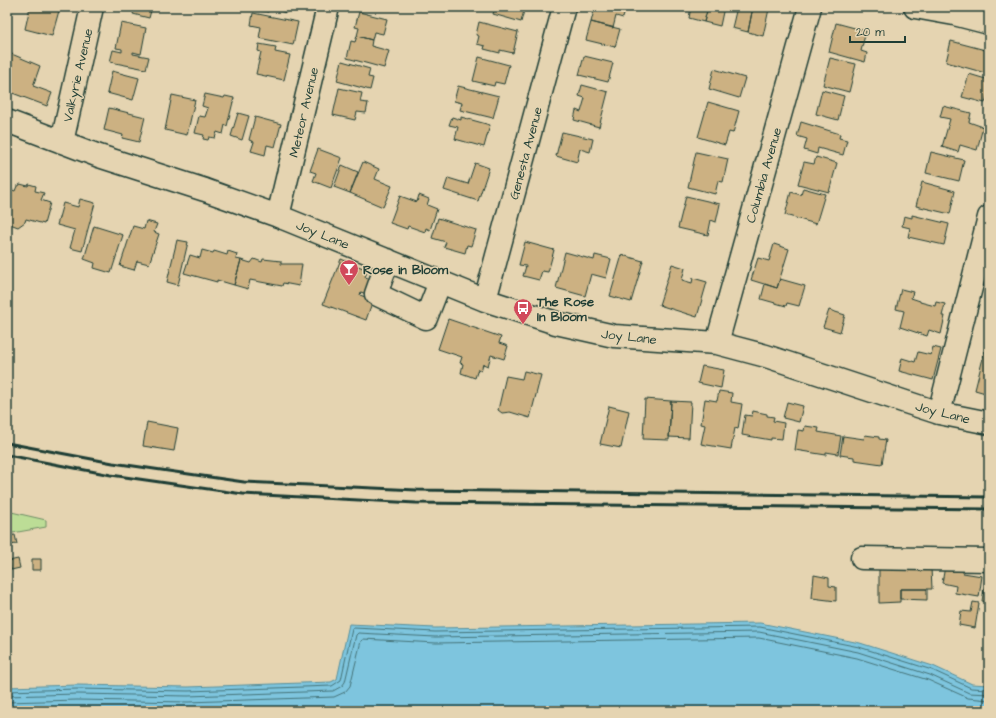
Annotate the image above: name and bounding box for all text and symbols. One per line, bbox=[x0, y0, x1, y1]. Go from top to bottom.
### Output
scale bar bbox=[850, 18, 905, 44]
text: 20 m bbox=[856, 24, 885, 41]
street label: Valkyrie Avenue bbox=[58, 27, 98, 124]
street label: Meteor Avenue bbox=[285, 65, 323, 159]
street label: Genesta Avenue bbox=[505, 105, 547, 202]
street label: Columbia Avenue bbox=[742, 125, 786, 225]
street label: Joy Lane bbox=[293, 216, 352, 255]
bar icon: Rose in Bloom bbox=[338, 258, 360, 286]
place label: Rose in Bloom bbox=[363, 261, 449, 279]
place label: The Rose In Bloom bbox=[536, 293, 594, 326]
bus stop icon: The Rose In Bloom bbox=[512, 297, 534, 325]
street label: Joy Lane bbox=[600, 325, 658, 350]
street label: Joy Lane bbox=[913, 398, 972, 429]

